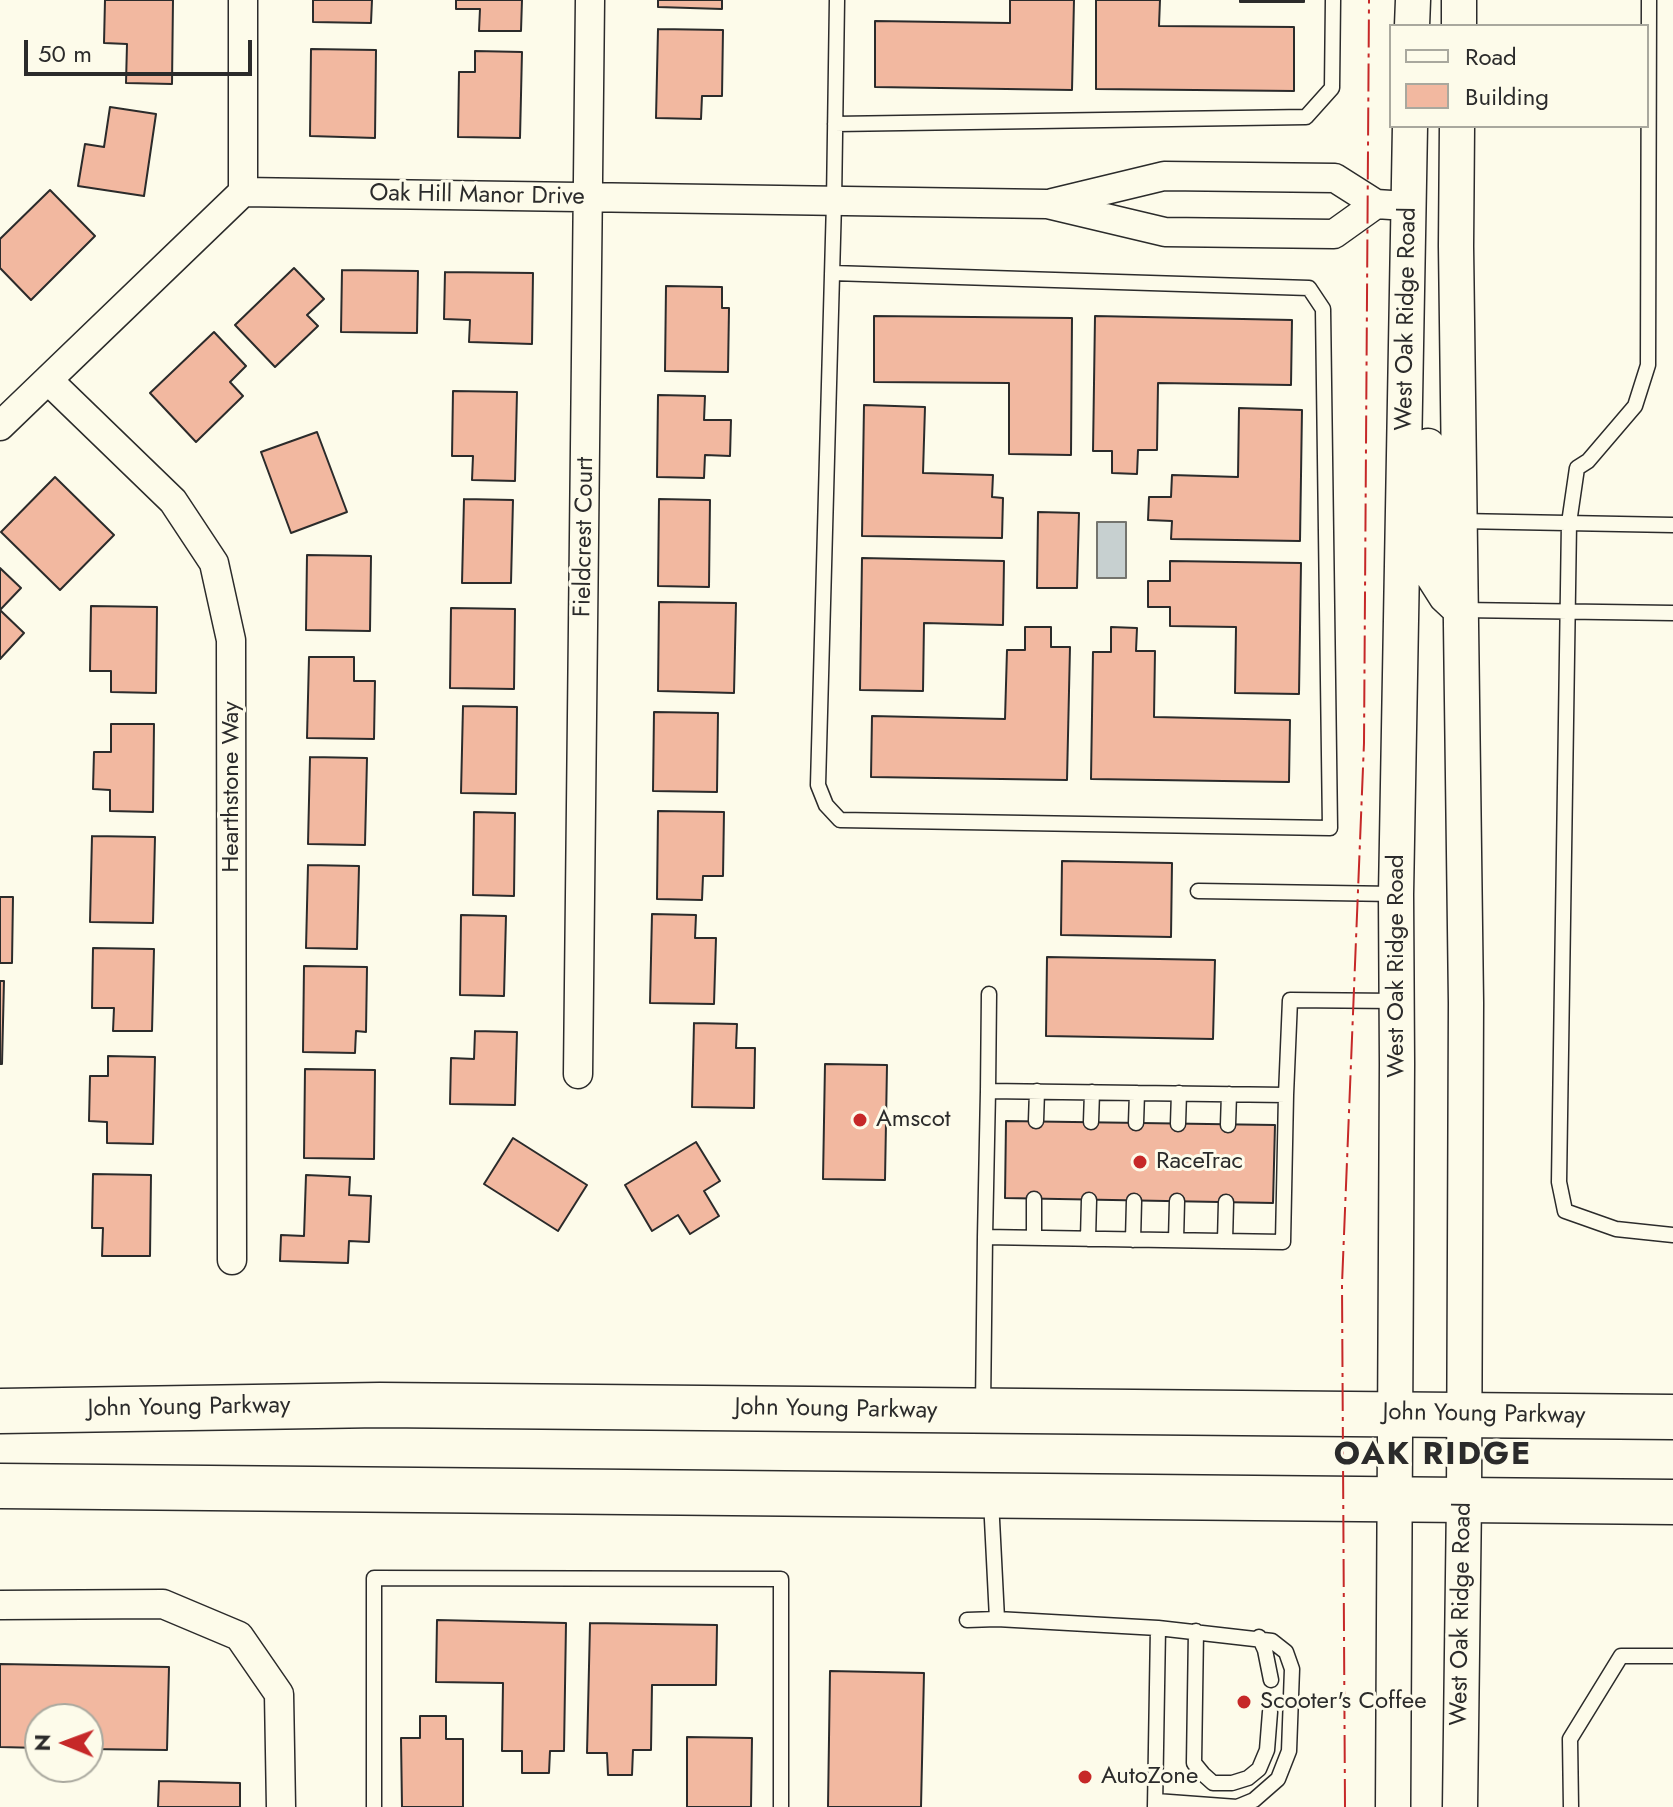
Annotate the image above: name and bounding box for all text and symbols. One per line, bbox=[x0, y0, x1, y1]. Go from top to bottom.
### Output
scale bar bbox=[28, 24, 256, 74]
legend bbox=[1389, 24, 1649, 128]
text: 50 m bbox=[38, 36, 92, 71]
text: Road bbox=[1465, 39, 1517, 74]
text: Building bbox=[1465, 79, 1549, 114]
street label: Oak Hill Manor Drive bbox=[369, 180, 585, 212]
street label: West Oak Ridge Road bbox=[1391, 207, 1423, 431]
street label: Fieldcrest Court bbox=[569, 457, 601, 617]
street label: Hearthstone Way bbox=[218, 701, 246, 873]
street label: West Oak Ridge Road bbox=[1383, 854, 1411, 1078]
place label: Amscot bbox=[876, 1106, 951, 1134]
marker: Amscot bbox=[851, 1111, 869, 1129]
place label: RaceTrac bbox=[1156, 1148, 1243, 1176]
marker: RaceTrac bbox=[1131, 1153, 1149, 1171]
street label: John Young Parkway bbox=[87, 1392, 291, 1424]
street label: John Young Parkway bbox=[734, 1394, 938, 1426]
street label: John Young Parkway bbox=[1382, 1399, 1586, 1431]
district label: OAK RIDGE bbox=[1334, 1437, 1532, 1475]
street label: West Oak Ridge Road bbox=[1446, 1502, 1478, 1726]
place label: Scooter's Coffee bbox=[1260, 1688, 1426, 1716]
marker: Scooter's Coffee bbox=[1235, 1693, 1253, 1711]
north arrow bbox=[24, 1703, 104, 1783]
text: N bbox=[26, 1734, 58, 1752]
place label: AutoZone bbox=[1101, 1763, 1198, 1791]
marker: AutoZone bbox=[1076, 1768, 1094, 1786]

